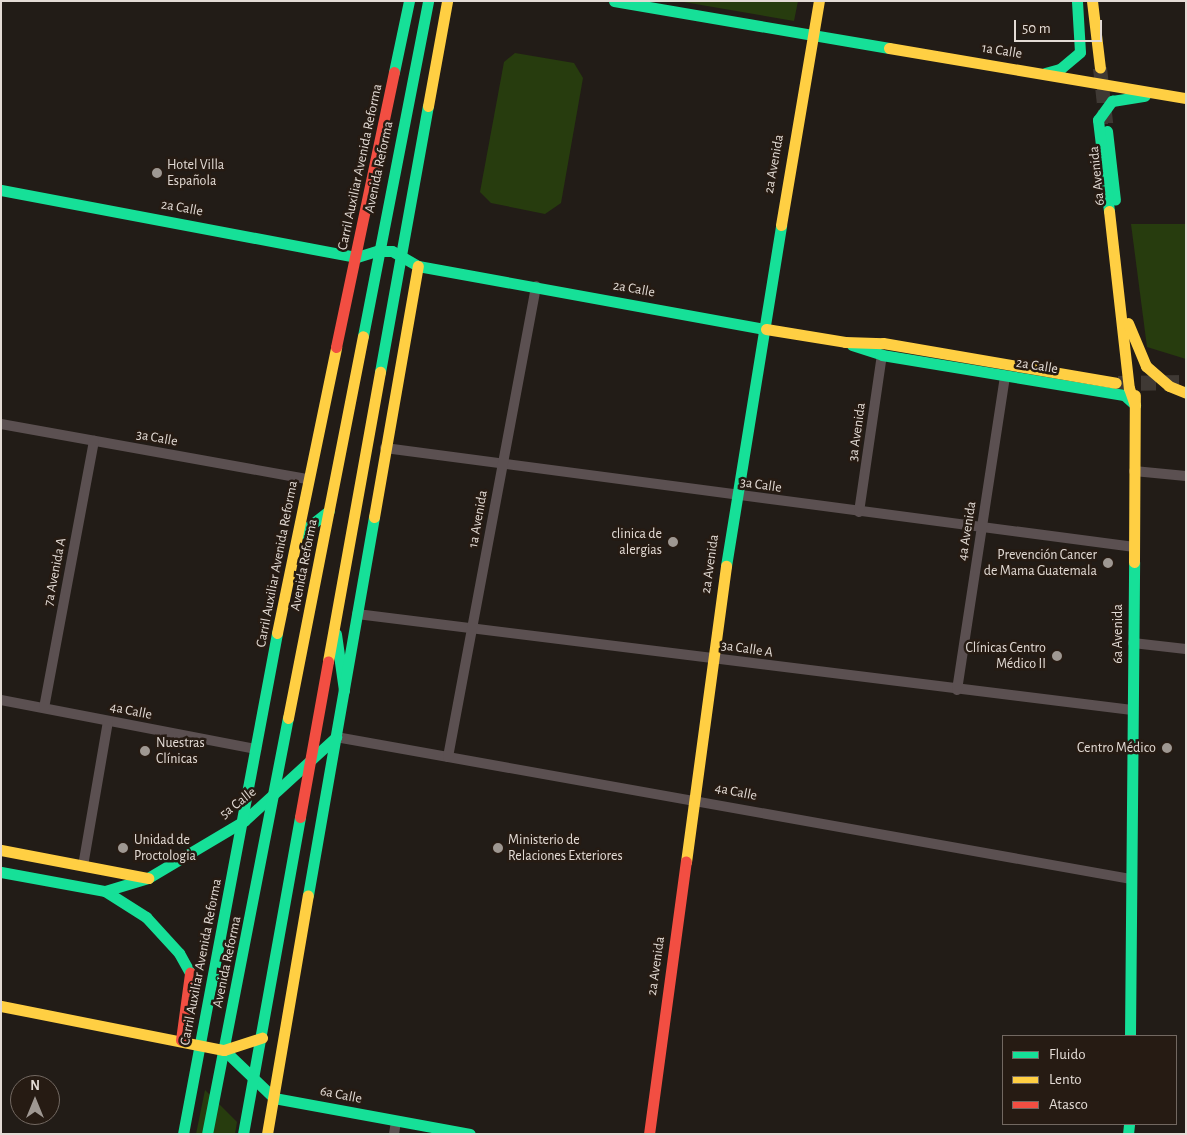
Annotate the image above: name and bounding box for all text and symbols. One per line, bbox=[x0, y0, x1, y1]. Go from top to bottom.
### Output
scale bar bbox=[1017, 10, 1104, 42]
text: 50 m bbox=[1022, 21, 1051, 36]
street label: 1a Calle bbox=[981, 40, 1023, 62]
street label: Carril Auxiliar Avenida Reforma bbox=[334, 82, 386, 252]
street label: Avenida Reforma bbox=[361, 120, 397, 214]
street label: 2a Avenida bbox=[761, 133, 787, 195]
street label: 6a Avenida bbox=[1086, 145, 1108, 207]
place label: Hotel Villa Española bbox=[167, 157, 224, 190]
marker: Hotel Villa Española bbox=[151, 167, 163, 179]
street label: 2a Calle bbox=[160, 196, 204, 220]
street label: 2a Calle bbox=[612, 277, 656, 301]
street label: 2a Calle bbox=[1015, 354, 1059, 378]
street label: 3a Avenida bbox=[845, 402, 869, 462]
street label: 3a Calle bbox=[135, 426, 179, 450]
street label: 3a Calle bbox=[739, 474, 783, 496]
street label: Carril Auxiliar Avenida Reforma bbox=[253, 479, 301, 649]
street label: 1a Avenida bbox=[465, 489, 491, 549]
street label: 4a Avenida bbox=[954, 500, 980, 562]
street label: Avenida Reforma bbox=[287, 518, 321, 612]
place label: clinica de alergias bbox=[611, 526, 662, 558]
street label: 2a Avenida bbox=[698, 533, 722, 595]
marker: clinica de alergias bbox=[666, 535, 680, 549]
street label: 7a Avenida A bbox=[40, 536, 70, 608]
place label: Prevención Cancer de Mama Guatemala bbox=[984, 547, 1097, 580]
marker: Prevención Cancer de Mama Guatemala bbox=[1101, 556, 1115, 570]
street label: 6a Avenida bbox=[1110, 604, 1126, 664]
street label: 3a Calle A bbox=[720, 637, 774, 661]
place label: Clínicas Centro Médico II bbox=[966, 640, 1046, 672]
marker: Clínicas Centro Médico II bbox=[1050, 649, 1064, 663]
street label: 4a Calle bbox=[108, 699, 154, 723]
place label: Nuestras Clínicas bbox=[156, 735, 205, 768]
place label: Centro Médico bbox=[1077, 740, 1156, 756]
marker: Centro Médico bbox=[1160, 741, 1174, 755]
marker: Nuestras Clínicas bbox=[138, 744, 152, 758]
street label: 4a Calle bbox=[713, 780, 759, 804]
street label: 5a Calle bbox=[216, 784, 260, 822]
place label: Unidad de Proctologia bbox=[134, 832, 196, 864]
place label: Ministerio de Relaciones Exteriores bbox=[508, 832, 623, 864]
marker: Unidad de Proctologia bbox=[116, 841, 130, 855]
marker: Ministerio de Relaciones Exteriores bbox=[492, 842, 504, 854]
street label: Carril Auxiliar Avenida Reforma bbox=[177, 877, 225, 1047]
street label: Avenida Reforma bbox=[209, 915, 245, 1009]
street label: 2a Avenida bbox=[644, 935, 668, 997]
legend bbox=[1002, 1035, 1177, 1125]
text: Fluido bbox=[1049, 1047, 1086, 1062]
text: Lento bbox=[1049, 1072, 1082, 1087]
north arrow bbox=[10, 1075, 60, 1125]
text: N bbox=[30, 1079, 40, 1093]
street label: 6a Calle bbox=[319, 1083, 363, 1107]
text: Atasco bbox=[1049, 1097, 1088, 1112]

